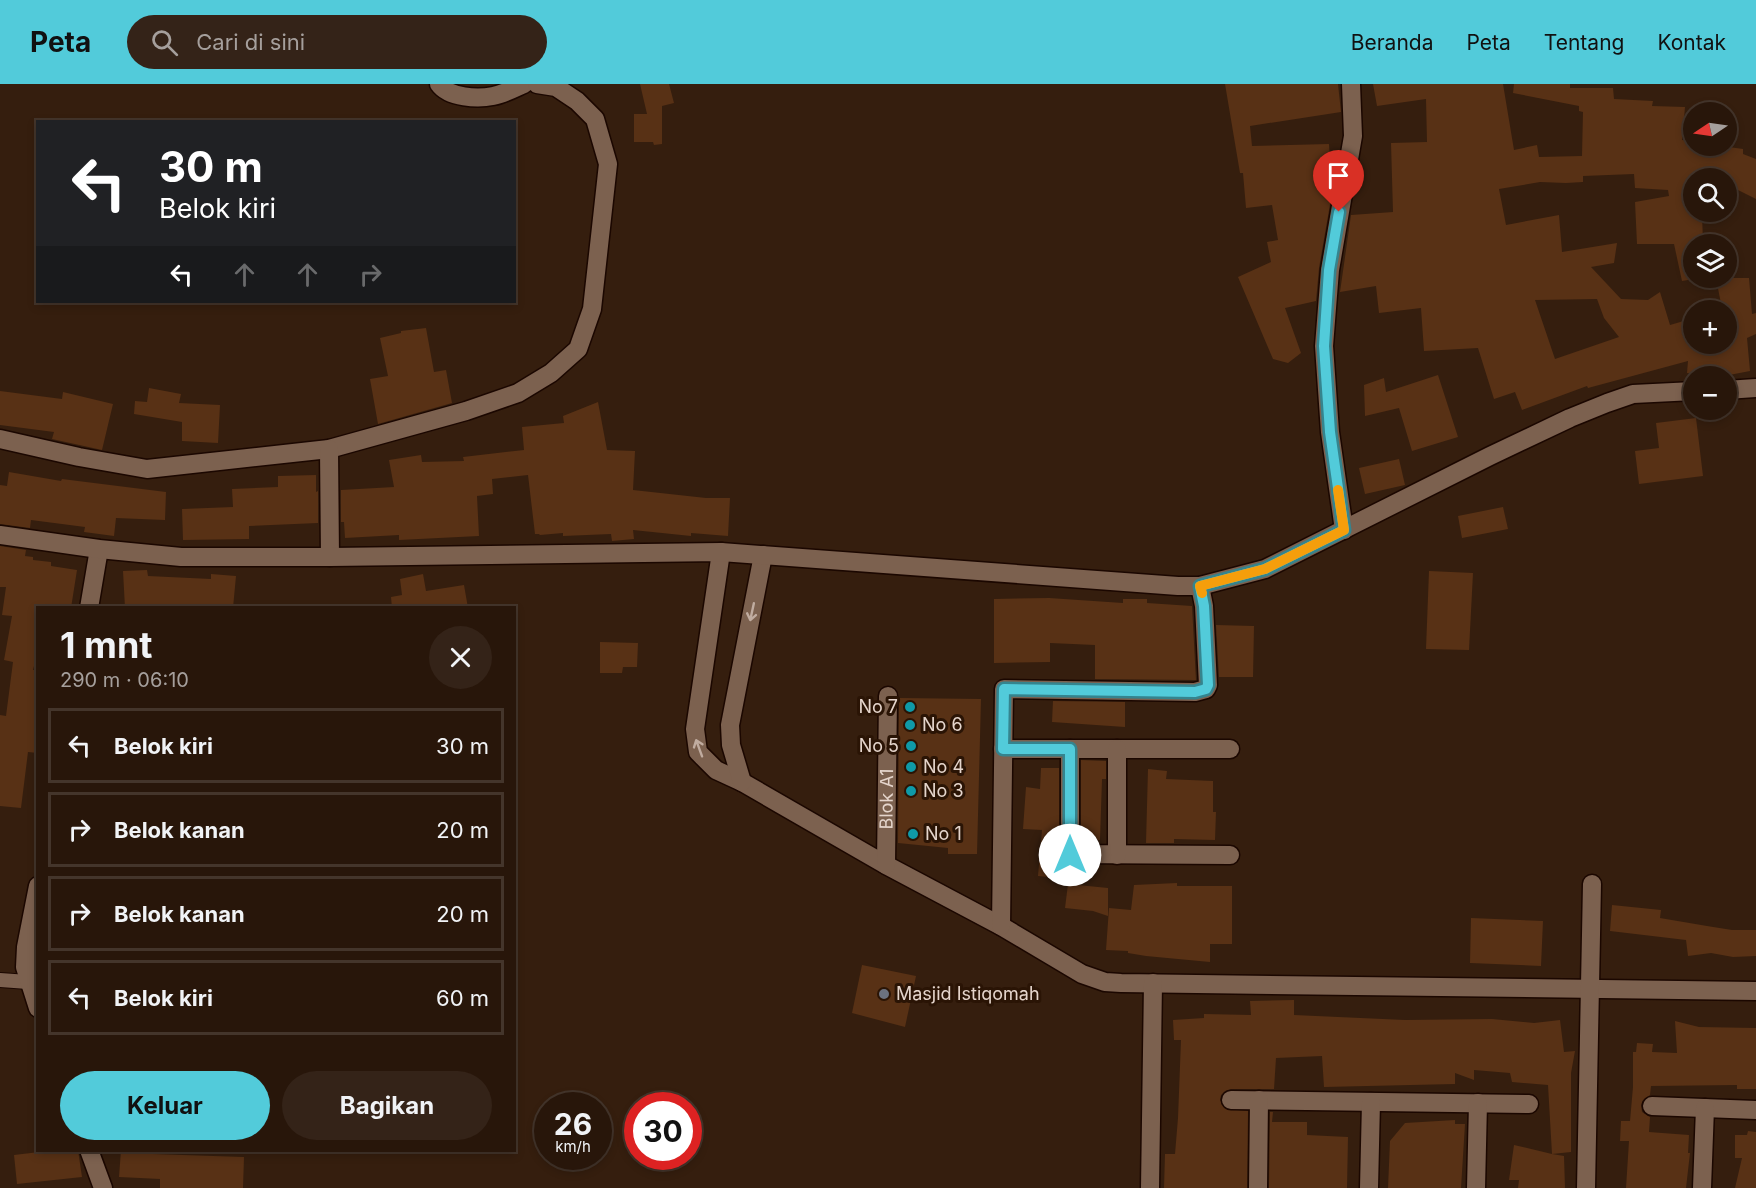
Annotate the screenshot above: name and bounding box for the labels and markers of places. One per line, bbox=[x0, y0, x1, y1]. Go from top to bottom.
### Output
pin bbox=[1313, 150, 1364, 212]
place label: No 7 bbox=[858, 696, 898, 717]
marker: No 7 bbox=[903, 700, 917, 714]
place label: No 6 bbox=[922, 714, 963, 735]
marker: No 6 bbox=[903, 718, 917, 732]
place label: No 5 bbox=[859, 735, 899, 756]
marker: No 5 bbox=[904, 739, 918, 753]
place label: No 4 bbox=[923, 756, 964, 777]
marker: No 4 bbox=[904, 760, 918, 774]
place label: No 3 bbox=[923, 780, 964, 801]
marker: No 3 bbox=[904, 784, 918, 798]
place label: No 1 bbox=[925, 823, 962, 844]
marker: No 1 bbox=[906, 827, 920, 841]
place label: Masjid Istiqomah bbox=[896, 983, 1040, 1004]
marker: Masjid Istiqomah bbox=[877, 987, 891, 1001]

